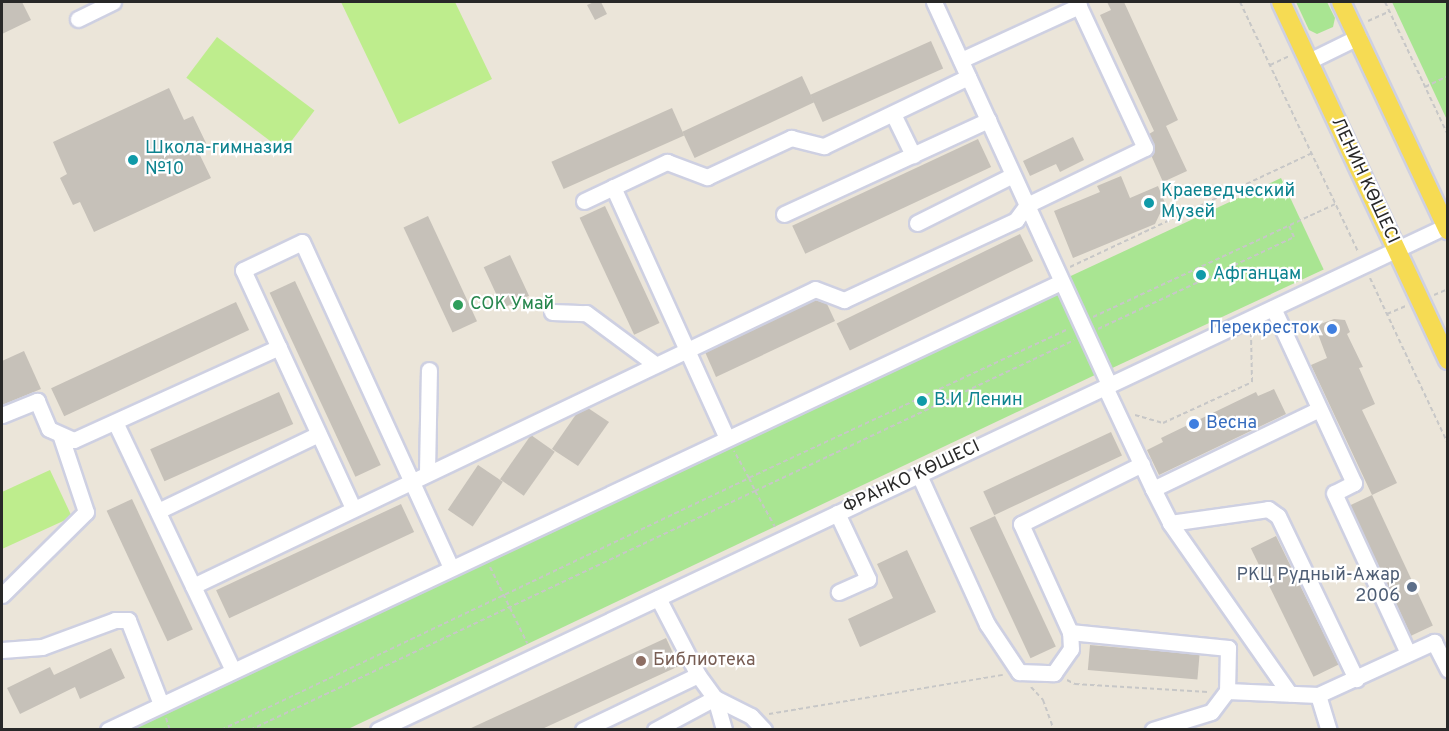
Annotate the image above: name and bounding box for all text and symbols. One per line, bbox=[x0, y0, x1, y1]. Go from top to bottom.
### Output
street label: ЛЕНИН КӨШЕСІ bbox=[1325, 114, 1403, 248]
place label: Школа-гимназия №10 bbox=[145, 139, 293, 182]
marker: Школа-гимназия №10 bbox=[126, 153, 140, 167]
place label: Краеведческий Музей bbox=[1161, 182, 1295, 224]
marker: Краеведческий Музей bbox=[1142, 196, 1156, 210]
place label: Афганцам bbox=[1213, 264, 1301, 286]
marker: Афганцам bbox=[1194, 268, 1208, 282]
place label: СОК Умай bbox=[470, 294, 554, 316]
marker: СОК Умай bbox=[451, 298, 465, 312]
place label: Перекресток bbox=[1209, 318, 1320, 340]
marker: Перекресток bbox=[1325, 322, 1339, 336]
place label: В.И Ленин bbox=[934, 390, 1023, 412]
marker: В.И Ленин bbox=[915, 394, 929, 408]
place label: Весна bbox=[1206, 413, 1257, 435]
marker: Весна bbox=[1187, 417, 1201, 431]
street label: ФРАНКО КӨШЕСІ bbox=[840, 437, 984, 519]
place label: РКЦ Рудный-Ажар 2006 bbox=[1237, 566, 1400, 608]
marker: РКЦ Рудный-Ажар 2006 bbox=[1405, 580, 1419, 594]
place label: Библиотека bbox=[653, 650, 755, 672]
marker: Библиотека bbox=[634, 654, 648, 668]

